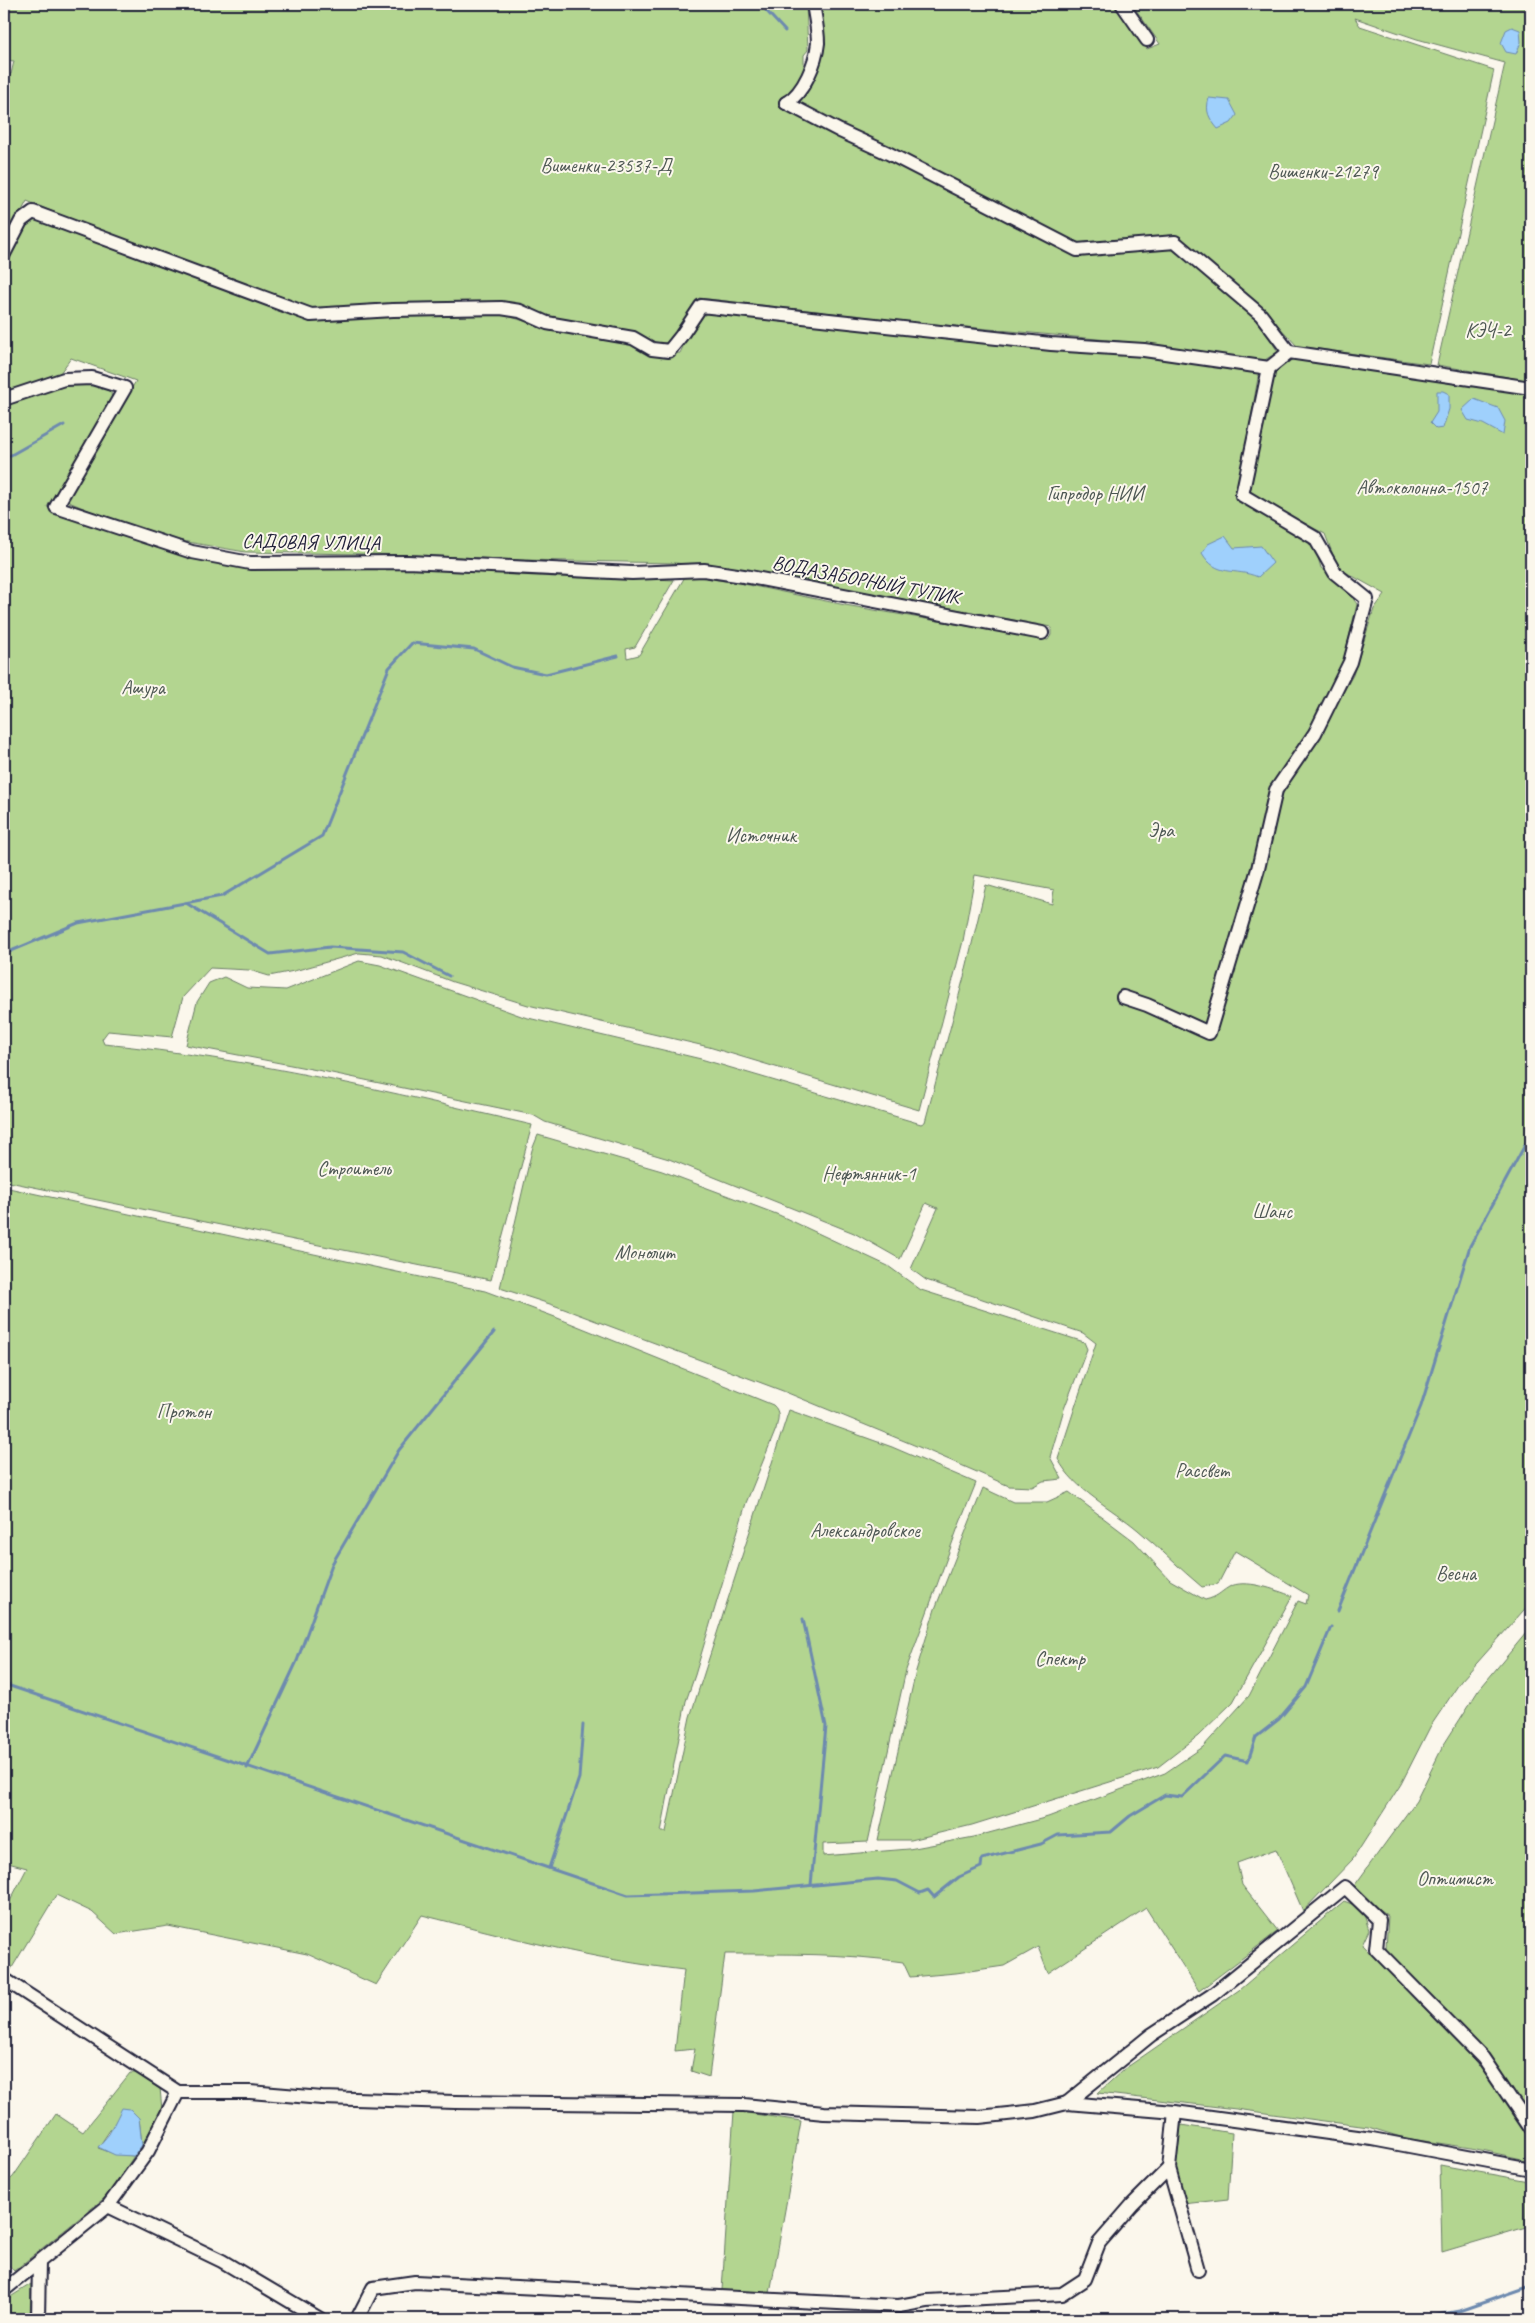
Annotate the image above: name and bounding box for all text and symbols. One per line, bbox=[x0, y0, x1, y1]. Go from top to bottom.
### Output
park label: Вишенки-23537-Д bbox=[541, 153, 673, 178]
park label: Вишенки-21279 bbox=[1268, 159, 1380, 184]
park label: КЭЧ-2 bbox=[1465, 318, 1513, 343]
park label: Автоколонна-1507 bbox=[1357, 475, 1488, 500]
park label: Гипродор НИИ bbox=[1047, 481, 1147, 506]
street label: САДОВАЯ УЛИЦА bbox=[242, 528, 381, 556]
street label: ВОДАЗАБОРНЫЙ ТУПИК bbox=[770, 550, 965, 611]
park label: Ашура bbox=[121, 675, 167, 700]
park label: Эра bbox=[1148, 818, 1175, 843]
park label: Источник bbox=[726, 823, 798, 848]
park label: Строитель bbox=[317, 1156, 392, 1181]
park label: Нефтянник-1 bbox=[822, 1161, 917, 1186]
park label: Шанс bbox=[1252, 1199, 1293, 1224]
park label: Монолит bbox=[615, 1240, 676, 1265]
park label: Протон bbox=[157, 1399, 213, 1424]
park label: Рассвет bbox=[1175, 1458, 1231, 1483]
park label: Александровское bbox=[810, 1518, 921, 1543]
park label: Весна bbox=[1436, 1561, 1478, 1586]
park label: Спектр bbox=[1035, 1646, 1086, 1671]
park label: Оптимист bbox=[1417, 1866, 1495, 1891]

